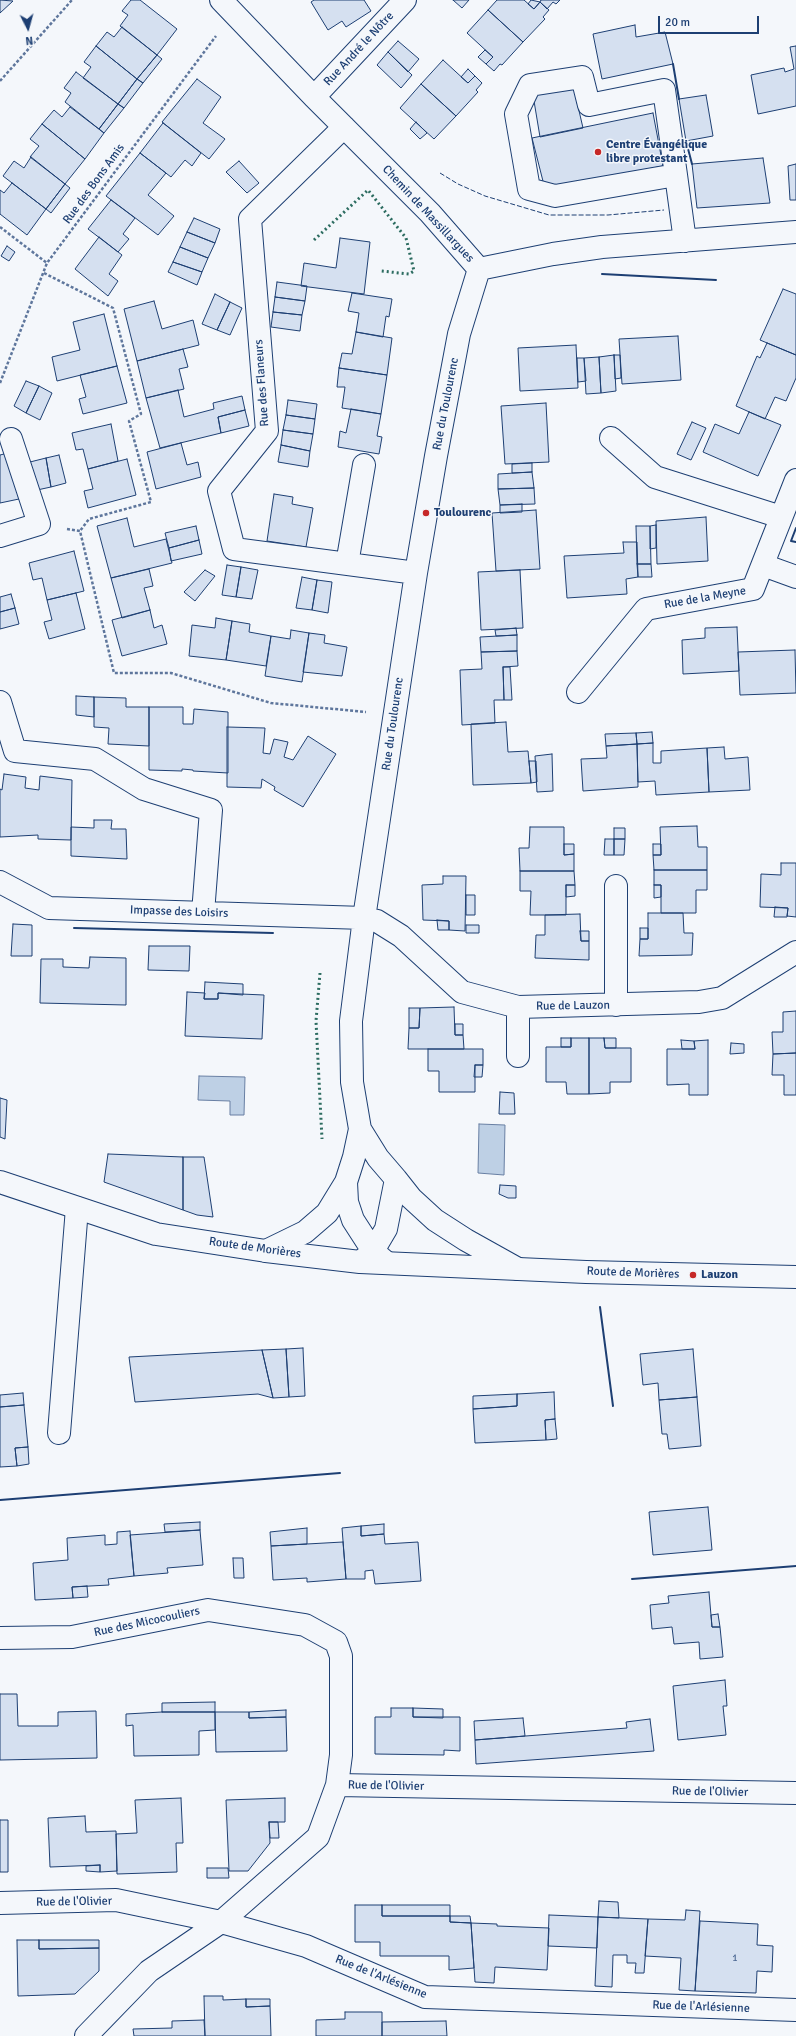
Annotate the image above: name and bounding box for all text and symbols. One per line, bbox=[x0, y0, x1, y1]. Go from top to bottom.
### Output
north arrow bbox=[8, 8, 48, 48]
scale bar bbox=[660, 8, 761, 34]
street label: Rue André le Nôtre bbox=[321, 9, 397, 89]
text: 20 m bbox=[665, 15, 690, 30]
text: N bbox=[25, 34, 34, 47]
place label: Centre Évangélique libre protestant bbox=[606, 138, 707, 166]
street label: Rue des Bons Amis bbox=[60, 141, 128, 227]
marker: Centre Évangélique libre protestant bbox=[593, 147, 603, 157]
street label: Chemin de Massillargues bbox=[379, 162, 477, 266]
street label: Rue des Flaneurs bbox=[252, 339, 272, 427]
street label: Rue du Toulourenc bbox=[430, 356, 462, 452]
place label: Toulourenc bbox=[434, 506, 491, 520]
marker: Toulourenc bbox=[421, 508, 431, 518]
street label: Rue de la Meyne bbox=[663, 584, 747, 612]
street label: Rue du Toulourenc bbox=[379, 676, 407, 772]
street label: Impasse des Loisirs bbox=[129, 903, 229, 921]
street label: Rue de Lauzon bbox=[536, 998, 610, 1014]
street label: Route de Morières bbox=[208, 1234, 302, 1262]
street label: Route de Morières bbox=[586, 1264, 680, 1282]
place label: Lauzon bbox=[701, 1268, 738, 1282]
marker: Lauzon bbox=[688, 1270, 698, 1280]
street label: Rue des Micocouliers bbox=[93, 1604, 201, 1640]
street label: Rue de l'Olivier bbox=[348, 1778, 424, 1794]
street label: Rue de l'Olivier bbox=[672, 1784, 748, 1800]
street label: Rue de l'Olivier bbox=[36, 1894, 112, 1910]
street label: Rue de l'Arlésienne bbox=[333, 1952, 429, 2002]
house number: 1 bbox=[732, 1952, 738, 1964]
street label: Rue de l'Arlésienne bbox=[652, 1998, 750, 2016]

